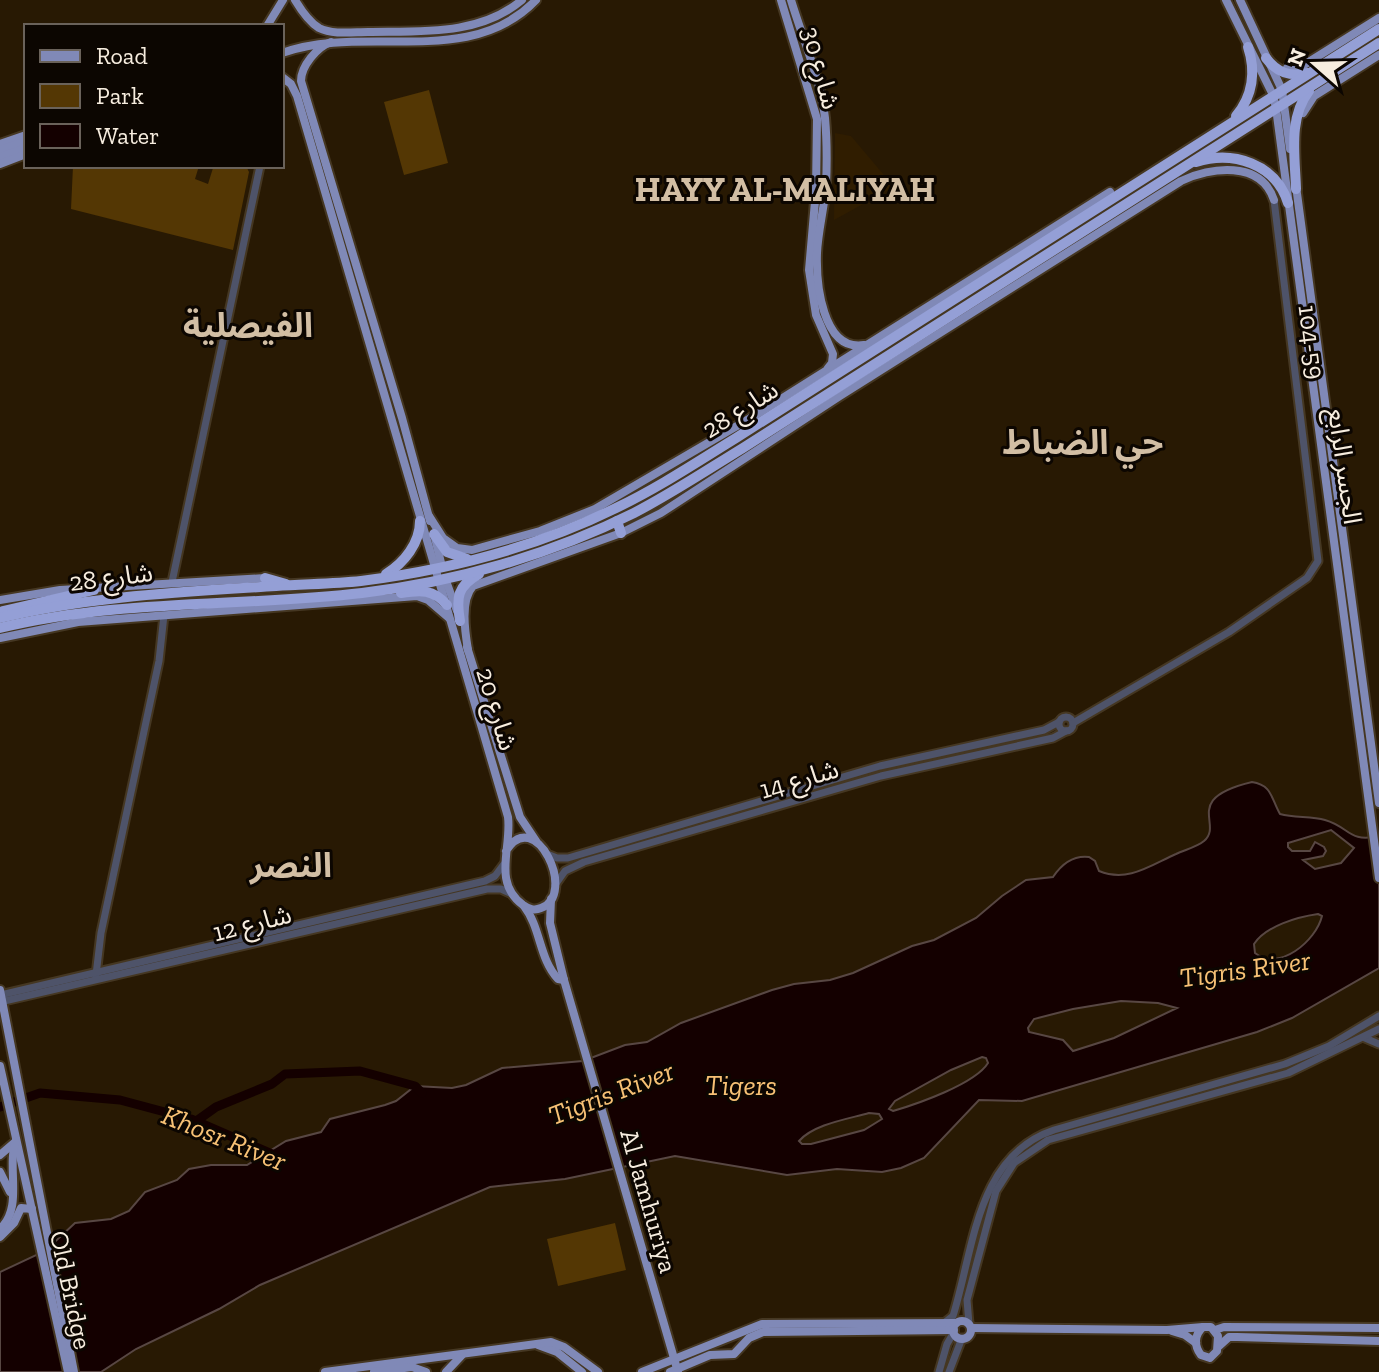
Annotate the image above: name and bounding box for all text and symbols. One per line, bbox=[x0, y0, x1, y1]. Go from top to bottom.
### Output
street label: شارع 30 bbox=[792, 23, 847, 114]
legend bbox=[24, 24, 284, 168]
north arrow bbox=[1275, 24, 1355, 104]
text: Road bbox=[96, 41, 148, 70]
text: N bbox=[1281, 45, 1312, 70]
text: Park bbox=[96, 81, 144, 110]
text: Water bbox=[96, 121, 159, 150]
district label: HAYY AL-MALIYAH bbox=[635, 169, 935, 210]
street label: 104-59 bbox=[1292, 303, 1332, 381]
district label: الفيصلية bbox=[183, 305, 313, 346]
street label: شارع 28 bbox=[696, 373, 786, 447]
street label: الجسر الرابع bbox=[1317, 406, 1369, 527]
district label: حي الضباط bbox=[1002, 422, 1164, 469]
street label: شارع 28 bbox=[67, 556, 155, 601]
street label: شارع 20 bbox=[466, 664, 525, 755]
street label: شارع 14 bbox=[756, 753, 843, 808]
district label: النصر bbox=[248, 845, 332, 886]
street label: شارع 12 bbox=[209, 898, 295, 951]
water label: Tigris River bbox=[1177, 943, 1313, 995]
water label: Tigris River bbox=[544, 1054, 679, 1132]
water label: Tigers bbox=[705, 1069, 777, 1102]
water label: Khosr River bbox=[157, 1098, 291, 1178]
street label: Al Jamhuriya bbox=[613, 1125, 685, 1277]
street label: Old Bridge bbox=[43, 1228, 99, 1352]

